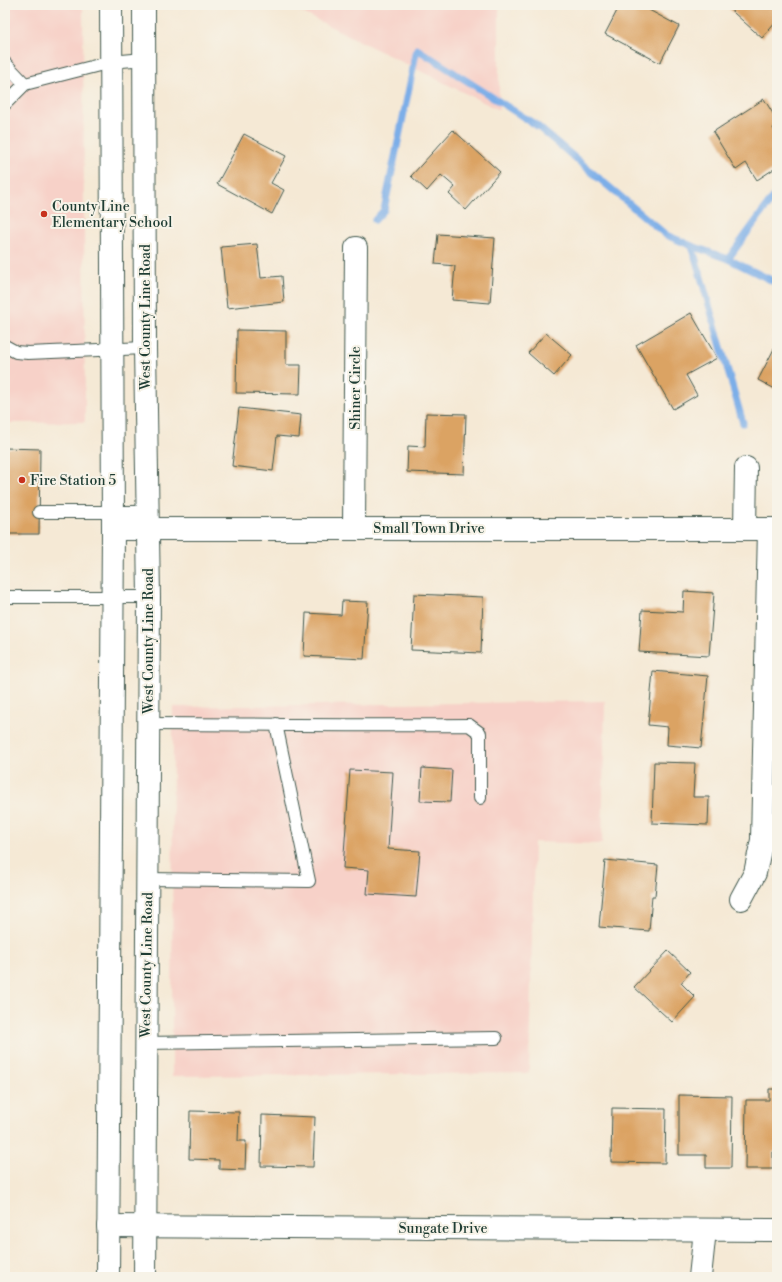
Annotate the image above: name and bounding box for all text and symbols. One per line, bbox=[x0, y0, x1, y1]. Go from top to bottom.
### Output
place label: County Line Elementary School bbox=[52, 198, 172, 232]
marker: County Line Elementary School bbox=[39, 209, 49, 219]
street label: West County Line Road bbox=[137, 244, 155, 391]
street label: Shiner Circle bbox=[347, 346, 365, 430]
place label: Fire Station 5 bbox=[30, 472, 117, 490]
marker: Fire Station 5 bbox=[17, 475, 27, 485]
street label: Small Town Drive bbox=[373, 520, 485, 538]
street label: West County Line Road bbox=[140, 568, 158, 715]
street label: West County Line Road bbox=[137, 892, 157, 1039]
street label: Sungate Drive bbox=[398, 1220, 488, 1238]

